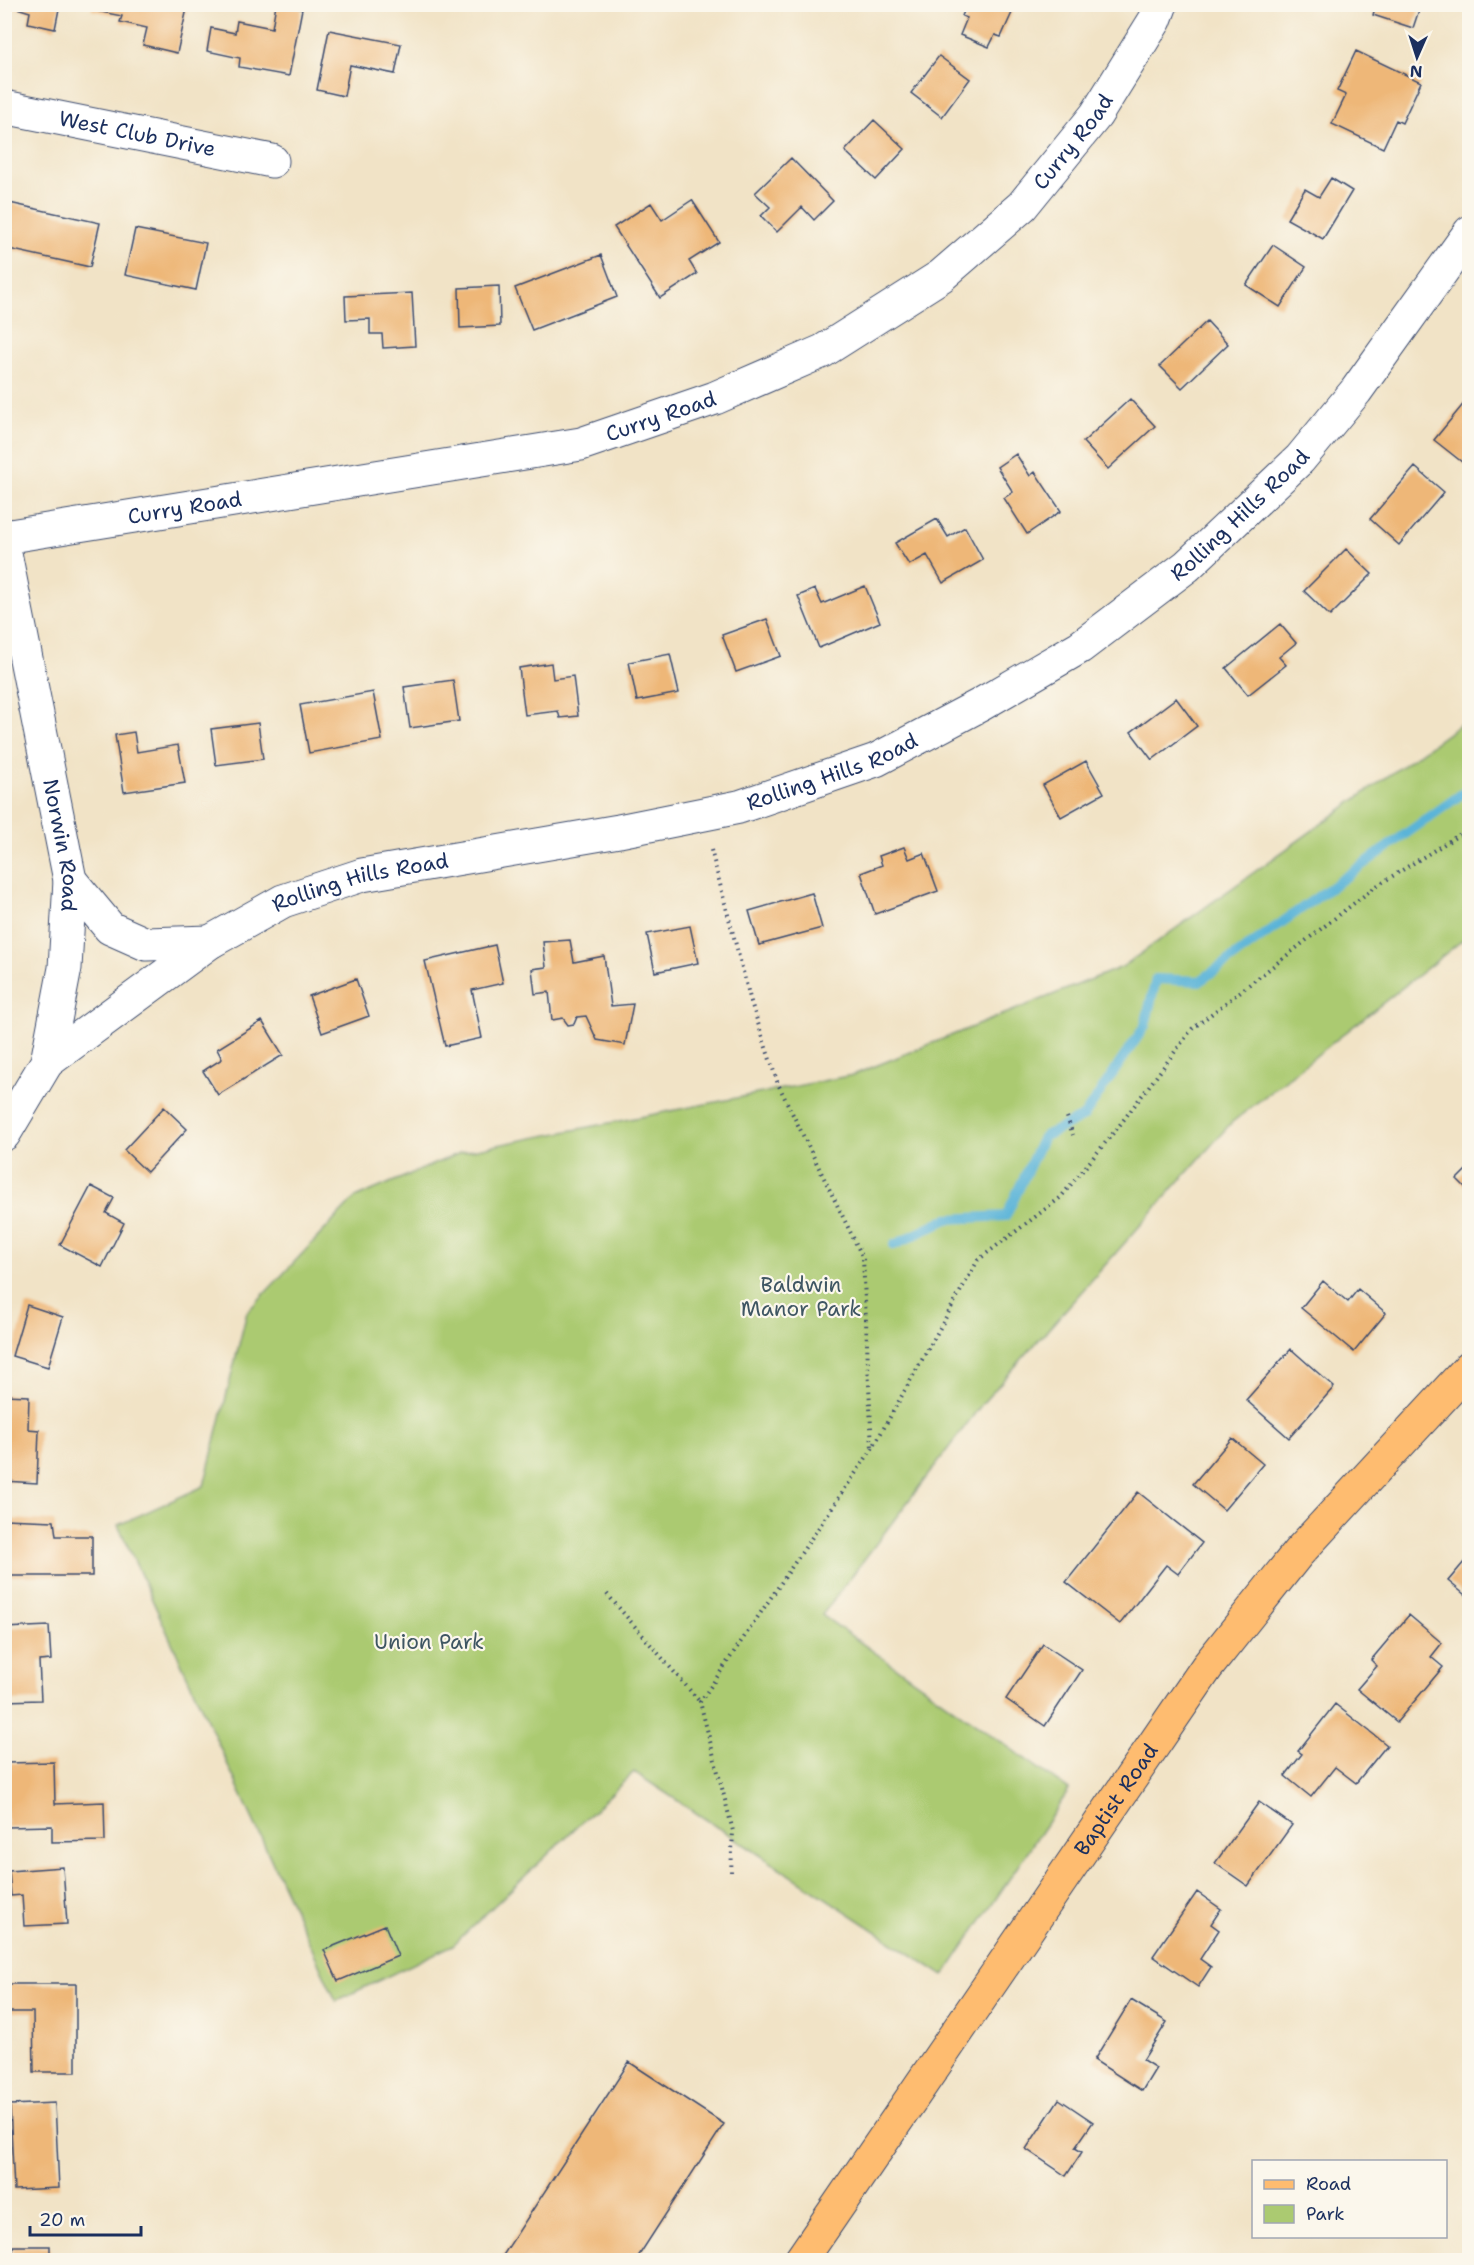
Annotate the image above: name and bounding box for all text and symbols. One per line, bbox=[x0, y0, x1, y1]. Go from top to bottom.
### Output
north arrow bbox=[1387, 27, 1447, 87]
text: N bbox=[1409, 61, 1423, 82]
street label: Curry Road bbox=[1027, 89, 1120, 196]
street label: West Club Drive bbox=[56, 104, 218, 163]
street label: Curry Road bbox=[602, 385, 720, 448]
street label: Rolling Hills Road bbox=[1165, 444, 1316, 588]
street label: Curry Road bbox=[126, 485, 244, 531]
street label: Rolling Hills Road bbox=[743, 726, 923, 817]
street label: Norwin Road bbox=[36, 776, 85, 913]
street label: Rolling Hills Road bbox=[267, 846, 450, 918]
park label: Baldwin Manor Park bbox=[741, 1271, 861, 1323]
park label: Union Park bbox=[374, 1628, 484, 1656]
street label: Baptist Road bbox=[1068, 1738, 1165, 1861]
legend bbox=[1252, 2160, 1447, 2238]
text: Road bbox=[1306, 2172, 1351, 2196]
scale bar bbox=[30, 2199, 141, 2237]
text: Park bbox=[1306, 2202, 1345, 2226]
text: 20 m bbox=[39, 2208, 85, 2232]

